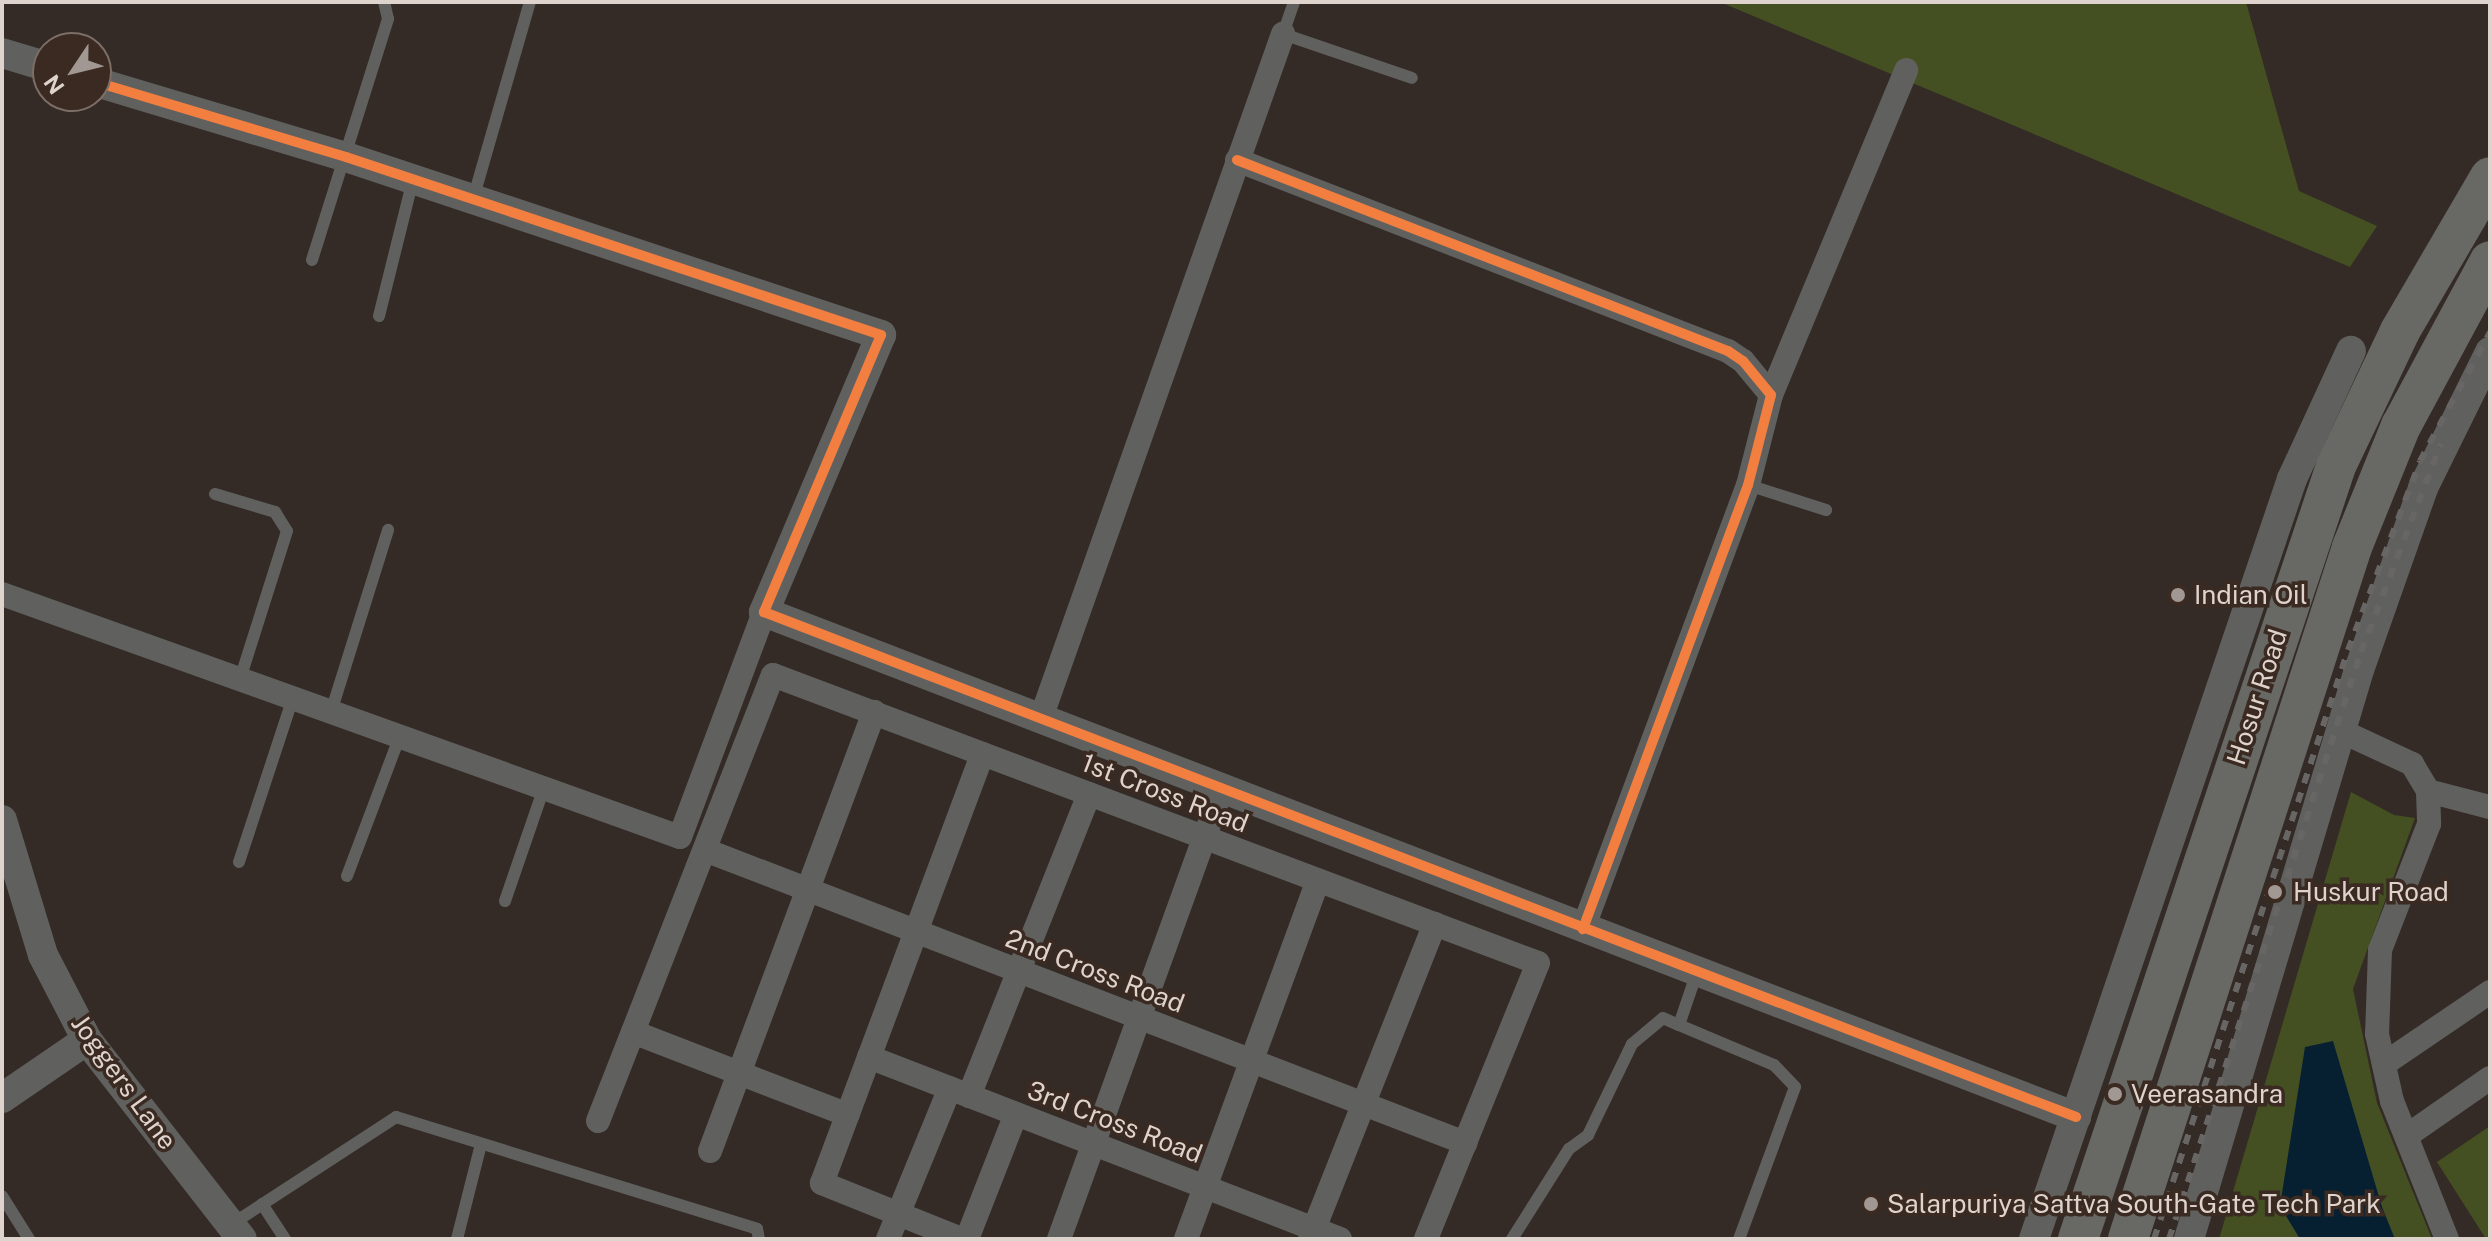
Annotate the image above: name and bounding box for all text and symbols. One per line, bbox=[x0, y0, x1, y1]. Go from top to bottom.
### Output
north arrow bbox=[32, 32, 112, 112]
text: N bbox=[38, 70, 70, 99]
place label: Indian Oil bbox=[2194, 579, 2308, 611]
marker: Indian Oil bbox=[2169, 586, 2187, 604]
street label: Hosur Road bbox=[2220, 625, 2294, 769]
street label: 1st Cross Road bbox=[1077, 747, 1253, 839]
place label: Huskur Road bbox=[2293, 876, 2449, 908]
marker: Huskur Road bbox=[2264, 881, 2286, 903]
street label: 2nd Cross Road bbox=[1001, 923, 1189, 1019]
street label: Joggers Lane bbox=[65, 1008, 183, 1156]
street label: 3rd Cross Road bbox=[1023, 1074, 1207, 1170]
place label: Veerasandra bbox=[2131, 1078, 2283, 1110]
marker: Veerasandra bbox=[2106, 1085, 2124, 1103]
place label: Salarpuriya Sattva South-Gate Tech Park bbox=[1887, 1188, 2381, 1220]
marker: Salarpuriya Sattva South-Gate Tech Park bbox=[1862, 1195, 1880, 1213]

